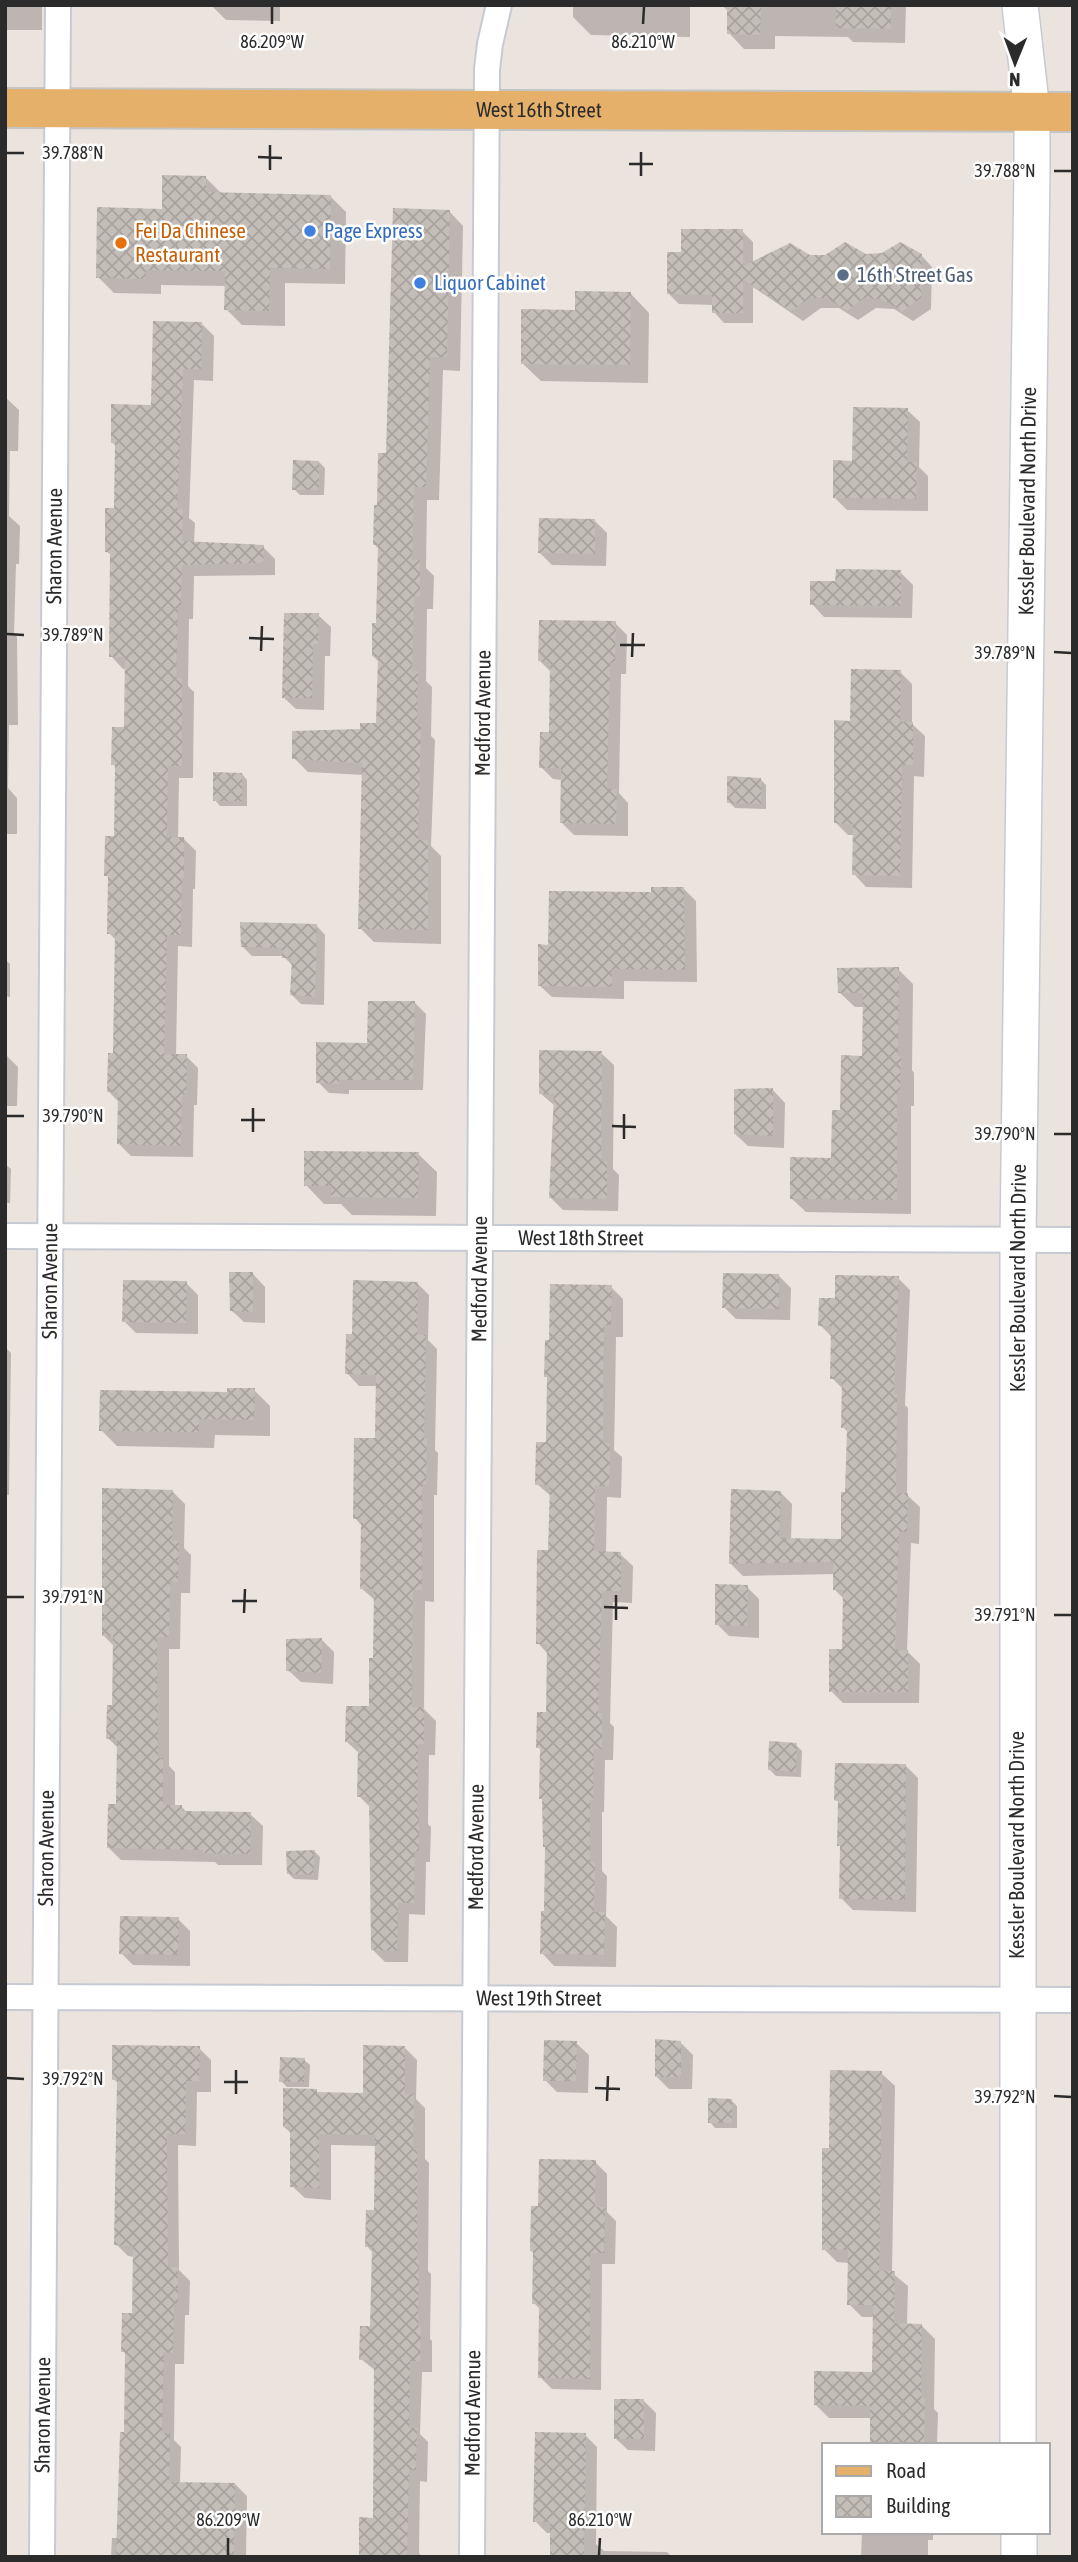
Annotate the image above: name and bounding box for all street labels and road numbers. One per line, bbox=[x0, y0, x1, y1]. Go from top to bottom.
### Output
street label: West 16th Street bbox=[476, 97, 602, 121]
street label: Kessler Boulevard North Drive bbox=[1013, 387, 1040, 615]
street label: Sharon Avenue bbox=[41, 488, 66, 604]
street label: Medford Avenue bbox=[470, 650, 494, 776]
street label: Kessler Boulevard North Drive bbox=[1005, 1164, 1030, 1392]
street label: Medford Avenue bbox=[466, 1216, 491, 1342]
street label: Sharon Avenue bbox=[37, 1223, 61, 1339]
street label: West 18th Street bbox=[518, 1225, 644, 1249]
street label: Kessler Boulevard North Drive bbox=[1004, 1731, 1028, 1959]
street label: Medford Avenue bbox=[463, 1784, 488, 1910]
street label: Sharon Avenue bbox=[33, 1790, 58, 1906]
street label: West 19th Street bbox=[476, 1985, 602, 2010]
street label: Medford Avenue bbox=[459, 2350, 484, 2476]
street label: Sharon Avenue bbox=[30, 2357, 54, 2473]

